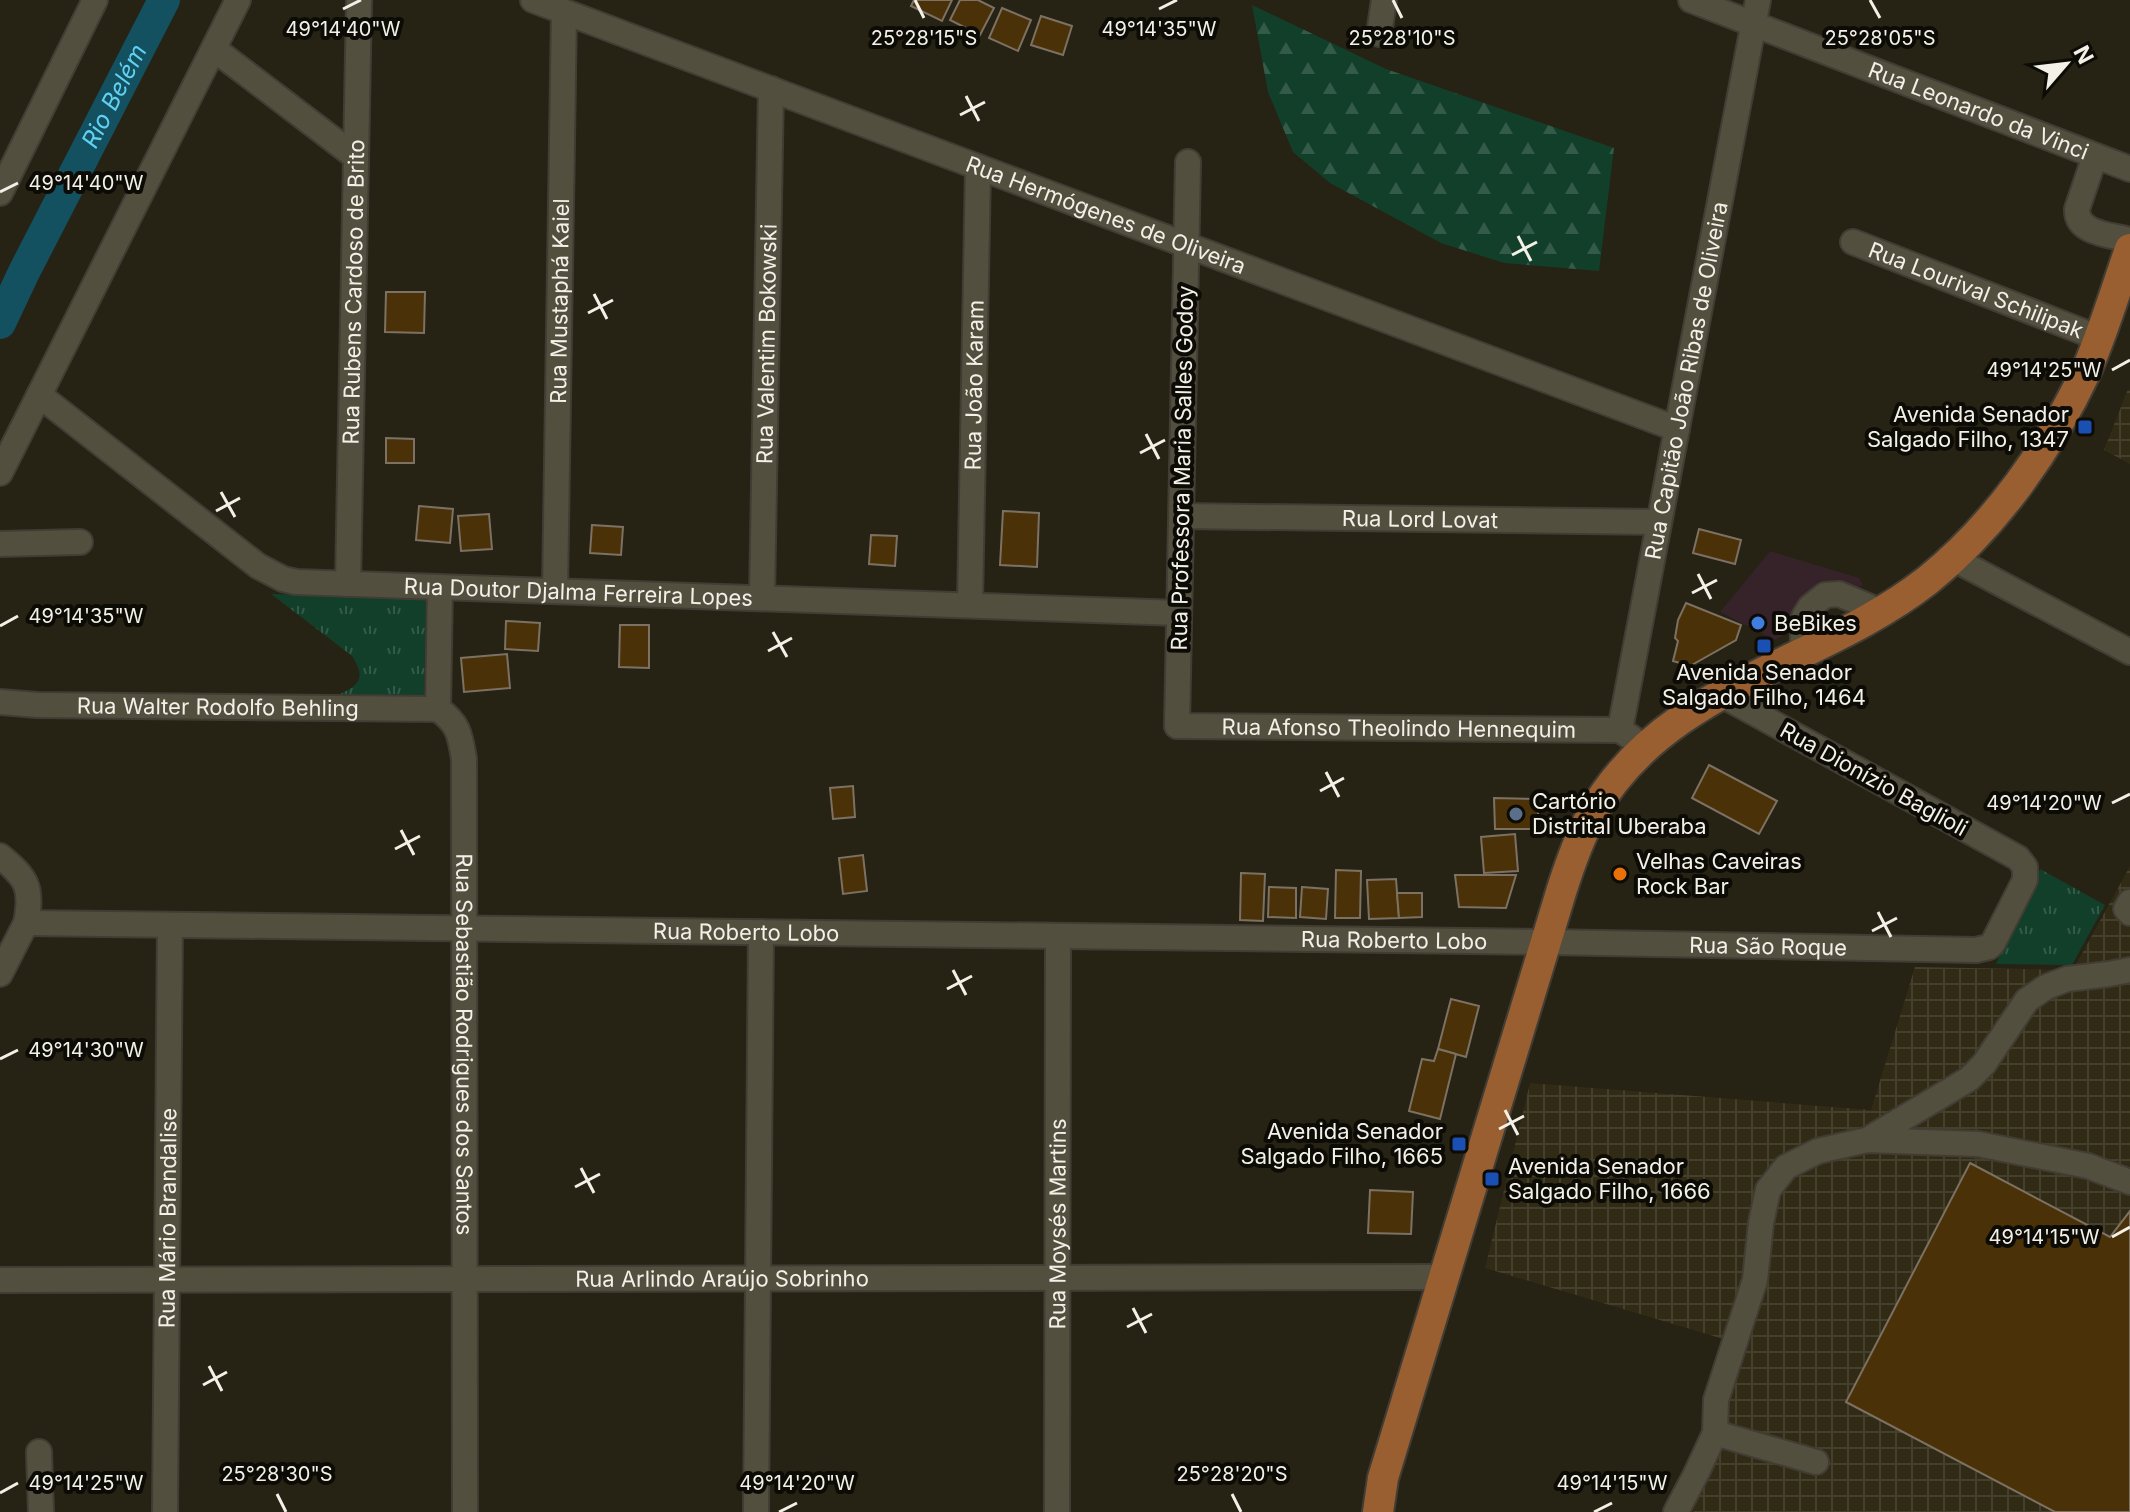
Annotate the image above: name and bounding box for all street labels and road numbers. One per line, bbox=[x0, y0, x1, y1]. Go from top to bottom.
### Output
street label: Rua Leonardo da Vinci bbox=[1865, 57, 2092, 165]
street label: Rua Rubens Cardoso de Brito bbox=[338, 139, 369, 445]
street label: Rua Hermógenes de Oliveira bbox=[963, 151, 1250, 279]
street label: Rua Mustaphá Kaiel bbox=[545, 198, 574, 404]
street label: Rua Capitão João Ribas de Oliveira bbox=[1639, 199, 1733, 562]
street label: Rua Valentim Bokowski bbox=[751, 224, 782, 464]
street label: Rua Lourival Schilipak bbox=[1865, 236, 2087, 344]
street label: Rua Professora Maria Salles Godoy bbox=[1166, 285, 1198, 651]
street label: Rua João Karam bbox=[959, 300, 989, 471]
street label: Rua Lord Lovat bbox=[1342, 505, 1498, 533]
street label: Rua Doutor Djalma Ferreira Lopes bbox=[403, 573, 753, 611]
street label: Rua Walter Rodolfo Behling bbox=[77, 692, 359, 721]
street label: Rua Afonso Theolindo Hennequim bbox=[1222, 713, 1576, 743]
street label: Rua Dionízio Baglioli bbox=[1776, 717, 1972, 841]
street label: Rua Sebastião Rodrigues dos Santos bbox=[451, 853, 478, 1235]
street label: Rua Roberto Lobo bbox=[653, 918, 840, 946]
street label: Rua Roberto Lobo bbox=[1301, 926, 1488, 954]
street label: Rua São Roque bbox=[1689, 932, 1847, 961]
street label: Rua Mário Brandalise bbox=[154, 1108, 181, 1328]
street label: Rua Moysés Martins bbox=[1044, 1118, 1071, 1330]
street label: Rua Arlindo Araújo Sobrinho bbox=[575, 1265, 869, 1292]

